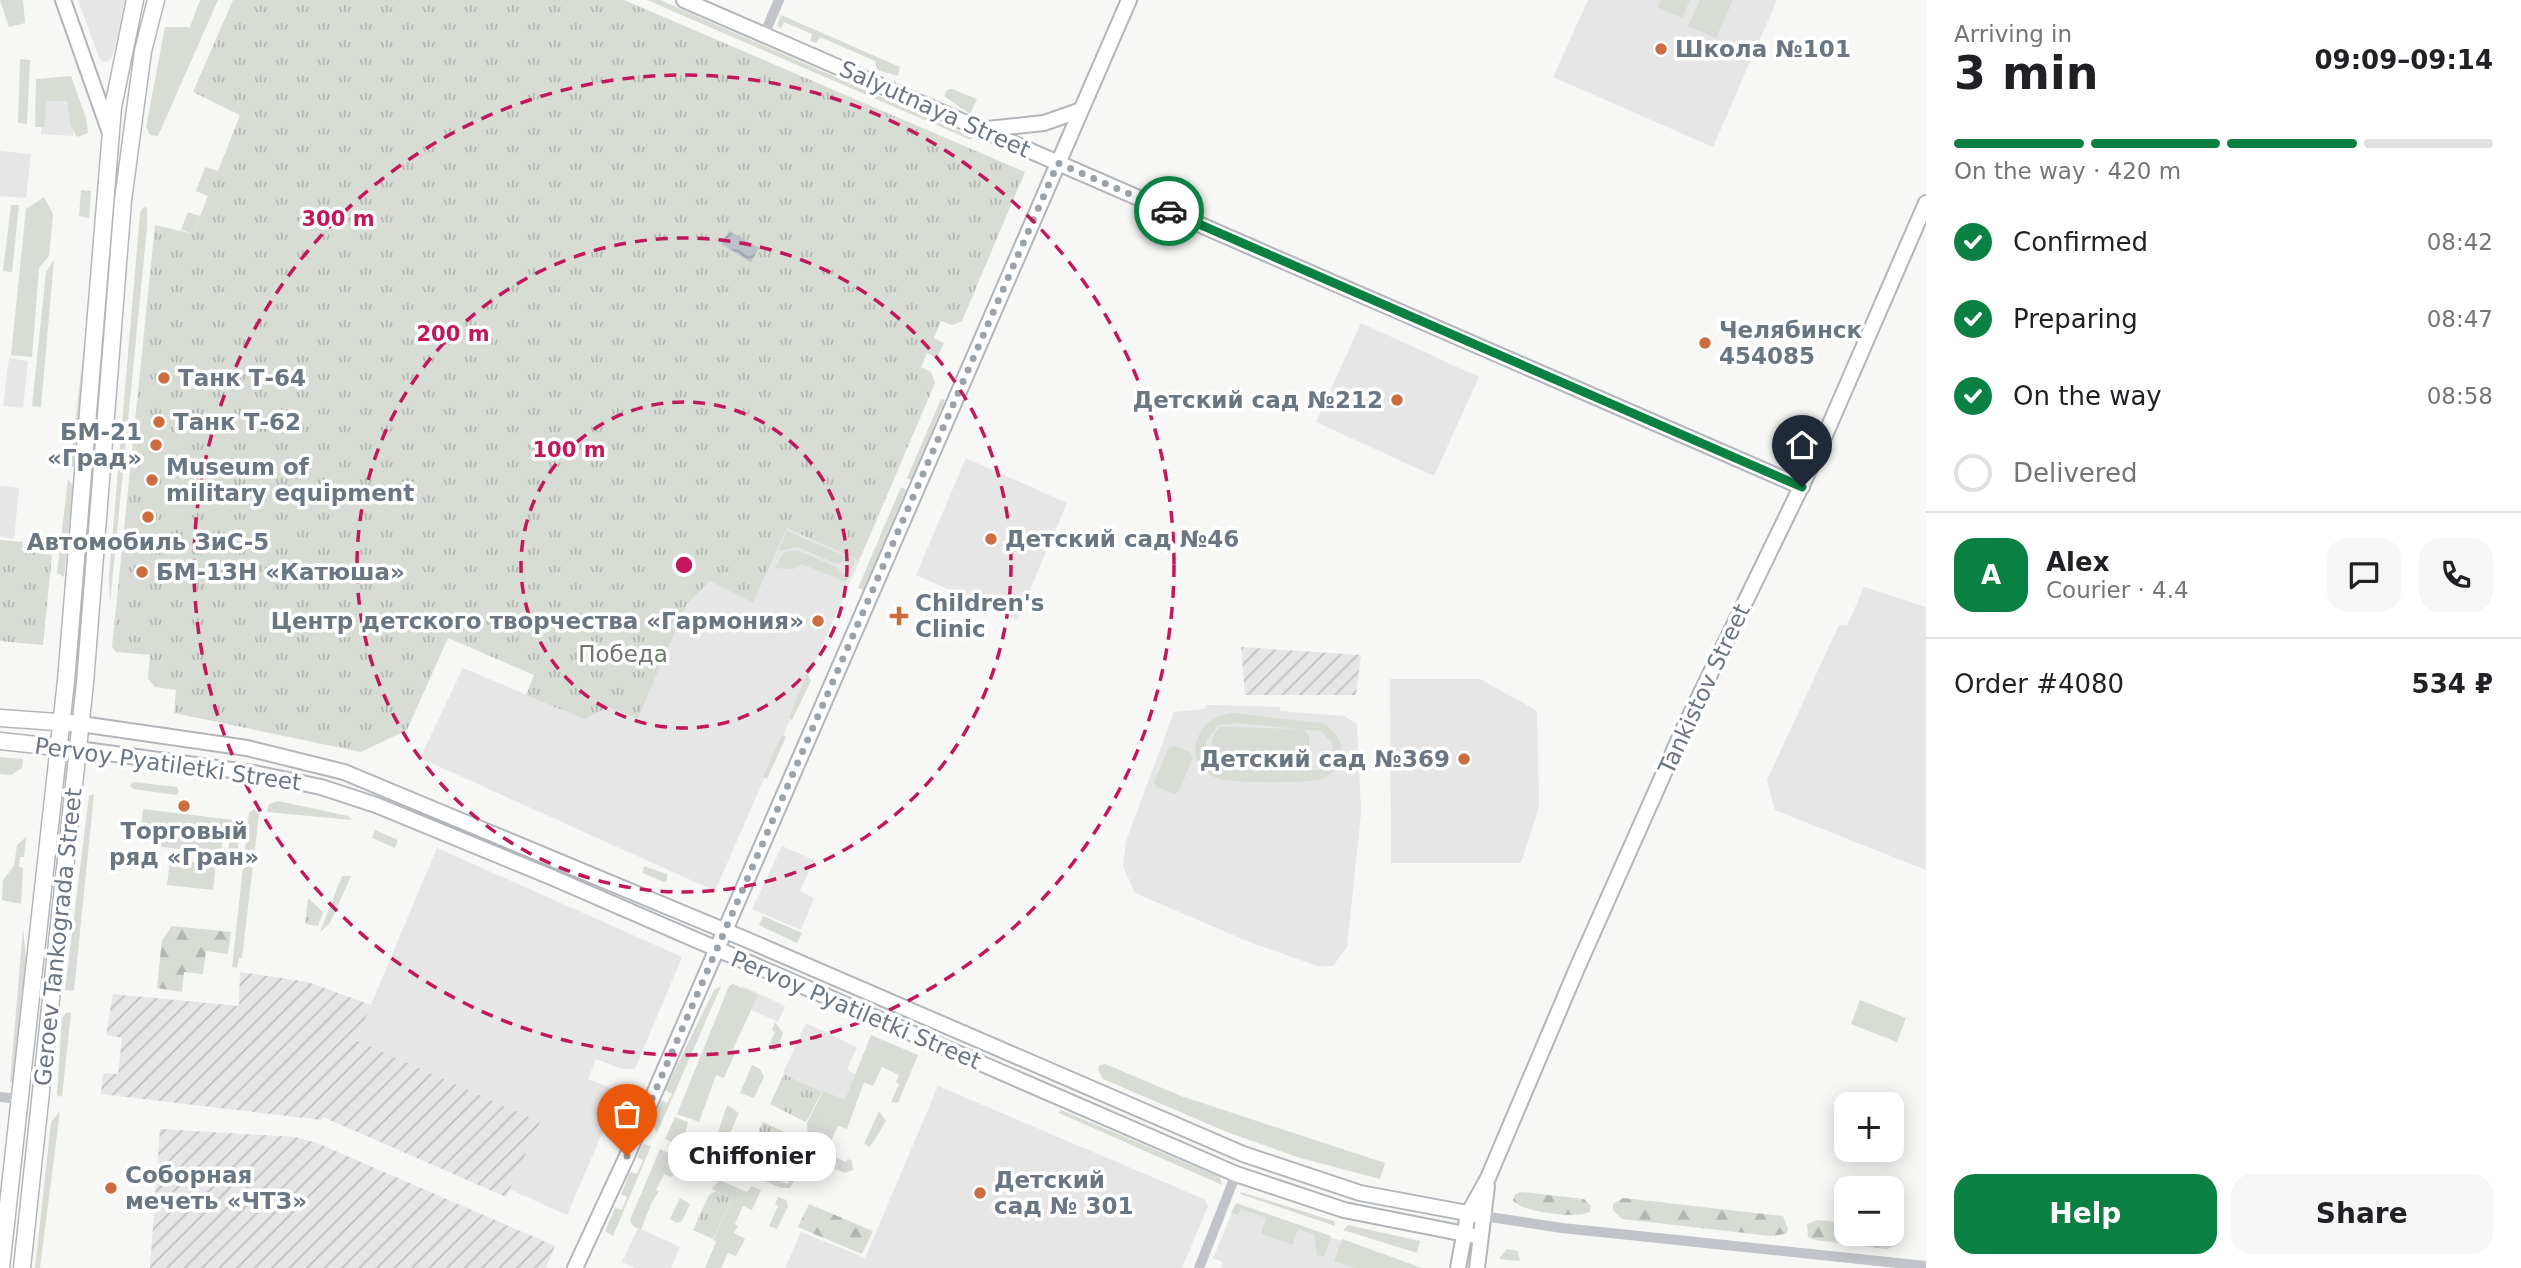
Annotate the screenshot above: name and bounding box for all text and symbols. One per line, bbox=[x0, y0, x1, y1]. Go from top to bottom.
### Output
text: Arriving in bbox=[1954, 21, 2072, 47]
place label: Школа №101 bbox=[1675, 36, 1851, 62]
marker: Школа №101 bbox=[1653, 41, 1669, 57]
text: 09:09–09:14 bbox=[2314, 45, 2493, 75]
text: 3 min bbox=[1954, 46, 2098, 100]
street label: Salyutnaya Street bbox=[836, 55, 1034, 163]
text: On the way · 420 m bbox=[1954, 158, 2181, 184]
courier bbox=[1134, 176, 1204, 246]
icon: car bbox=[1150, 192, 1188, 230]
text: 300 m bbox=[301, 207, 375, 231]
icon: check bbox=[1954, 223, 1992, 261]
text: Confirmed bbox=[2013, 227, 2148, 257]
text: 08:42 bbox=[2427, 229, 2493, 255]
icon: check bbox=[1954, 300, 1992, 338]
text: Preparing bbox=[2013, 304, 2138, 334]
text: 08:47 bbox=[2427, 306, 2493, 332]
place label: Челябинск 454085 bbox=[1719, 317, 1862, 369]
text: 200 m bbox=[416, 322, 490, 346]
marker: Челябинск 454085 bbox=[1697, 335, 1713, 351]
place label: Танк Т-64 bbox=[178, 365, 306, 391]
marker: Танк Т-64 bbox=[156, 370, 172, 386]
icon: check bbox=[1954, 377, 1992, 415]
text: On the way bbox=[2013, 381, 2162, 411]
text: 08:58 bbox=[2427, 383, 2493, 409]
place label: Детский сад №212 bbox=[1133, 387, 1383, 413]
marker: Детский сад №212 bbox=[1389, 392, 1405, 408]
place label: Танк Т-62 bbox=[173, 409, 301, 435]
marker: Танк Т-62 bbox=[151, 414, 167, 430]
pin bbox=[1772, 415, 1832, 487]
place label: БМ-21 «Град» bbox=[47, 419, 142, 471]
icon: home bbox=[1783, 426, 1821, 464]
marker: БМ-21 «Град» bbox=[148, 437, 164, 453]
text: 100 m bbox=[532, 438, 606, 462]
place label: Museum of military equipment bbox=[166, 454, 414, 506]
text: Delivered bbox=[2013, 458, 2137, 488]
marker: Museum of military equipment bbox=[144, 472, 160, 488]
marker: Автомобиль ЗиС-5 bbox=[140, 509, 156, 525]
place label: Детский сад №46 bbox=[1005, 526, 1239, 552]
place label: Автомобиль ЗиС-5 bbox=[27, 529, 269, 555]
marker: Детский сад №46 bbox=[983, 531, 999, 547]
button: chat bbox=[2327, 538, 2401, 612]
button: phone bbox=[2419, 538, 2493, 612]
text: Alex bbox=[2046, 547, 2109, 577]
centre of rings bbox=[672, 553, 696, 577]
place label: БМ-13Н «Катюша» bbox=[156, 559, 405, 585]
text: A bbox=[1981, 560, 2001, 590]
marker: БМ-13Н «Катюша» bbox=[134, 564, 150, 580]
text: Courier · 4.4 bbox=[2046, 577, 2189, 603]
place label: Children's Clinic bbox=[915, 590, 1045, 642]
street label: Tankistov Street bbox=[1653, 600, 1755, 779]
marker: Children's Clinic bbox=[889, 606, 909, 626]
place label: Центр детского творчества «Гармония» bbox=[271, 608, 804, 634]
marker: Центр детского творчества «Гармония» bbox=[810, 613, 826, 629]
park label: Победа bbox=[578, 641, 668, 667]
text: Order #4080 bbox=[1954, 669, 2124, 699]
text: 534 ₽ bbox=[2412, 669, 2493, 699]
street label: Pervoy Pyatiletki Street bbox=[33, 732, 303, 796]
place label: Детский сад №369 bbox=[1200, 746, 1450, 772]
marker: Детский сад №369 bbox=[1456, 751, 1472, 767]
street label: Geroev Tankograda Street bbox=[29, 787, 87, 1087]
marker: Торговый ряд «Гран» bbox=[176, 798, 192, 814]
place label: Торговый ряд «Гран» bbox=[109, 818, 259, 870]
street label: Pervoy Pyatiletki Street bbox=[727, 946, 985, 1074]
pin bbox=[597, 1084, 657, 1156]
map controls bbox=[1834, 1092, 1904, 1246]
button: + bbox=[1834, 1092, 1904, 1162]
icon: bag bbox=[608, 1095, 646, 1133]
callout: Chiffonier bbox=[669, 1132, 837, 1180]
text: Chiffonier bbox=[689, 1143, 815, 1169]
place label: Соборная мечеть «ЧТЗ» bbox=[125, 1162, 307, 1214]
place label: Детский сад № 301 bbox=[994, 1167, 1133, 1219]
button: Help bbox=[1954, 1174, 2217, 1254]
button: Share bbox=[2231, 1174, 2493, 1254]
button: − bbox=[1834, 1176, 1904, 1246]
marker: Соборная мечеть «ЧТЗ» bbox=[103, 1180, 119, 1196]
marker: Детский сад № 301 bbox=[972, 1185, 988, 1201]

